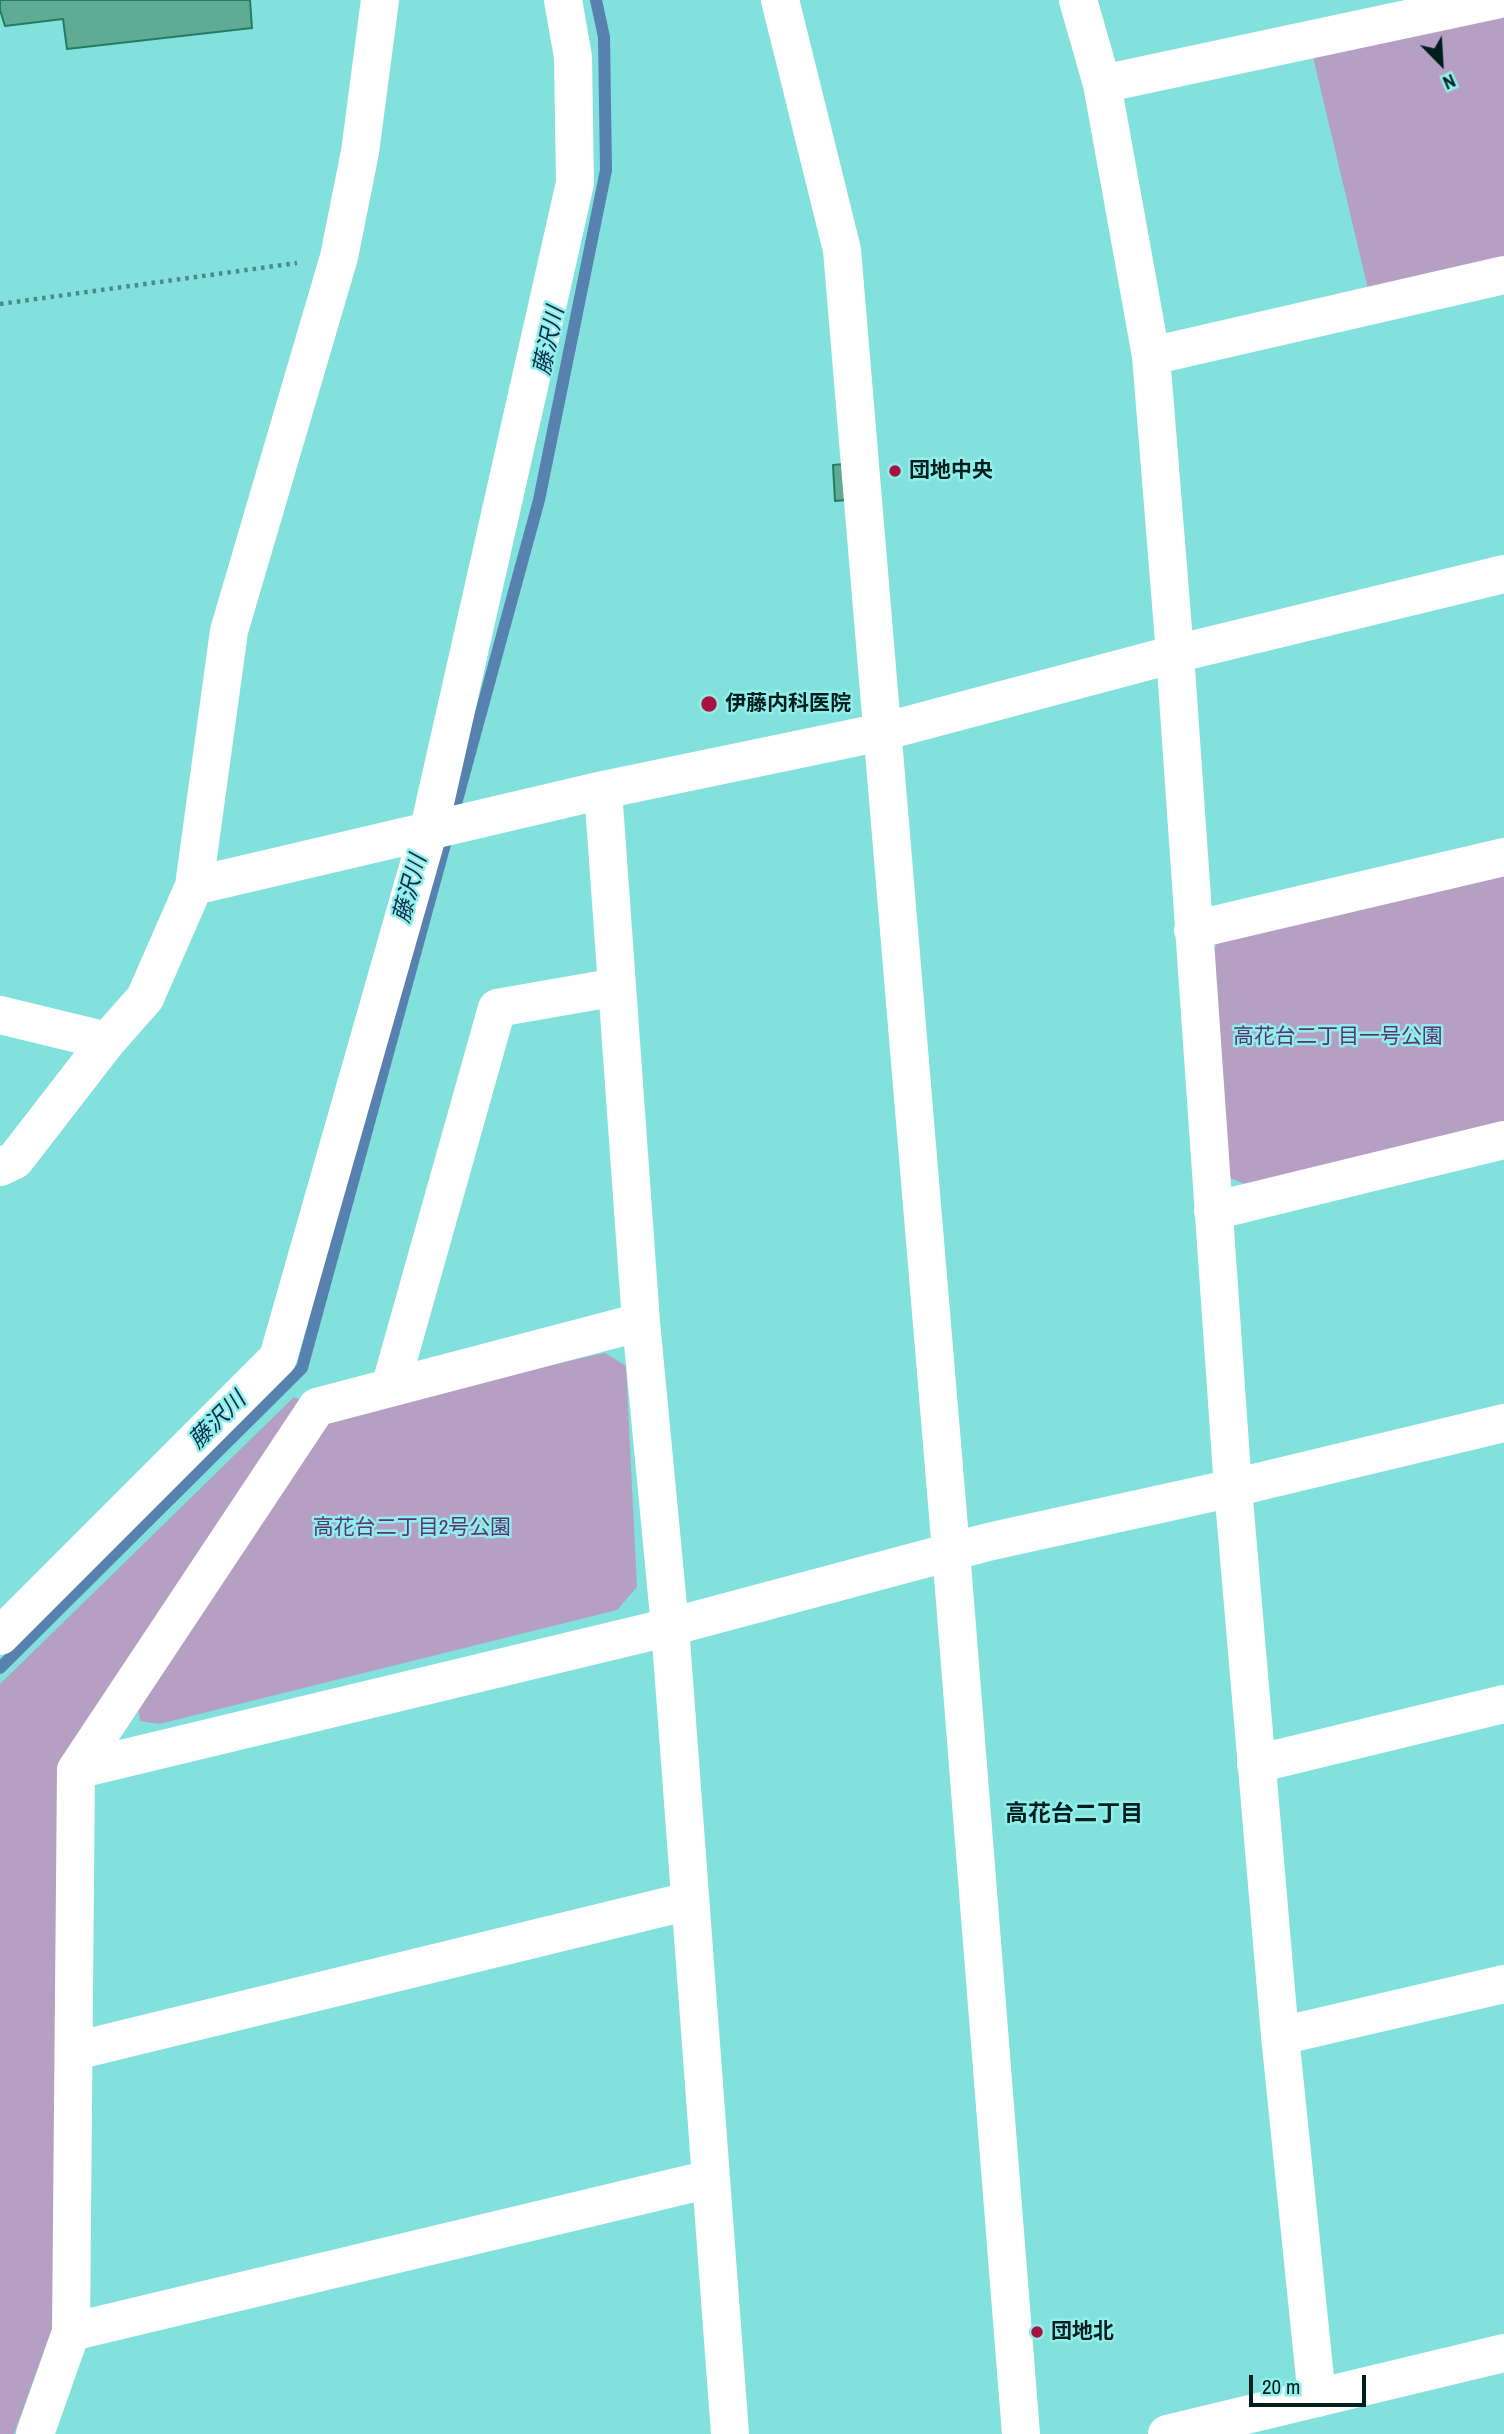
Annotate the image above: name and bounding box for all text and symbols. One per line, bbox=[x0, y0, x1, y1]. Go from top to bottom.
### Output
north arrow bbox=[1406, 28, 1476, 98]
text: N bbox=[1439, 68, 1460, 96]
water label: 藤沢川 bbox=[529, 304, 571, 378]
place label: 団地中央 bbox=[909, 458, 993, 484]
marker: 団地中央 bbox=[887, 463, 903, 479]
place label: 伊藤内科医院 bbox=[725, 691, 851, 717]
marker: 伊藤内科医院 bbox=[699, 694, 719, 714]
water label: 藤沢川 bbox=[389, 852, 433, 926]
park label: 高花台二丁目一号公園 bbox=[1233, 1024, 1443, 1050]
water label: 藤沢川 bbox=[184, 1387, 252, 1455]
park label: 高花台二丁目2号公園 bbox=[313, 1515, 511, 1541]
district label: 高花台二丁目 bbox=[1005, 1801, 1143, 1829]
place label: 団地北 bbox=[1051, 2319, 1114, 2345]
marker: 団地北 bbox=[1029, 2324, 1045, 2340]
scale bar bbox=[1252, 2360, 1369, 2404]
text: 20 m bbox=[1262, 2372, 1300, 2401]

